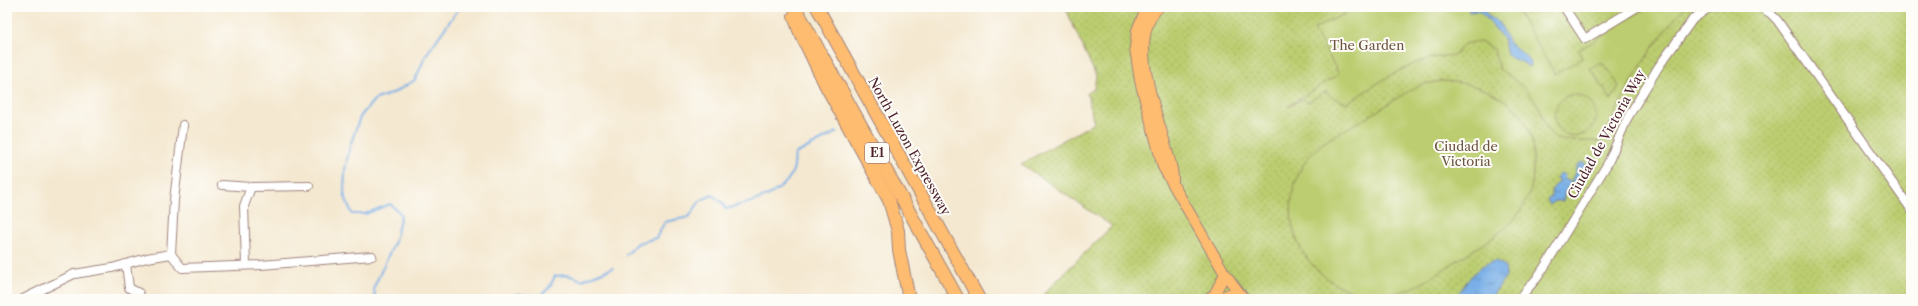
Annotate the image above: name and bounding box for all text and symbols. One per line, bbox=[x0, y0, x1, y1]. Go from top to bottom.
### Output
park label: The Garden bbox=[1330, 37, 1404, 53]
street label: Ciudad de Victoria Way bbox=[1564, 66, 1649, 201]
street label: North Luzon Expressway bbox=[865, 74, 955, 218]
park label: Ciudad de Victoria bbox=[1434, 138, 1498, 169]
road number: E1 bbox=[865, 143, 889, 163]

